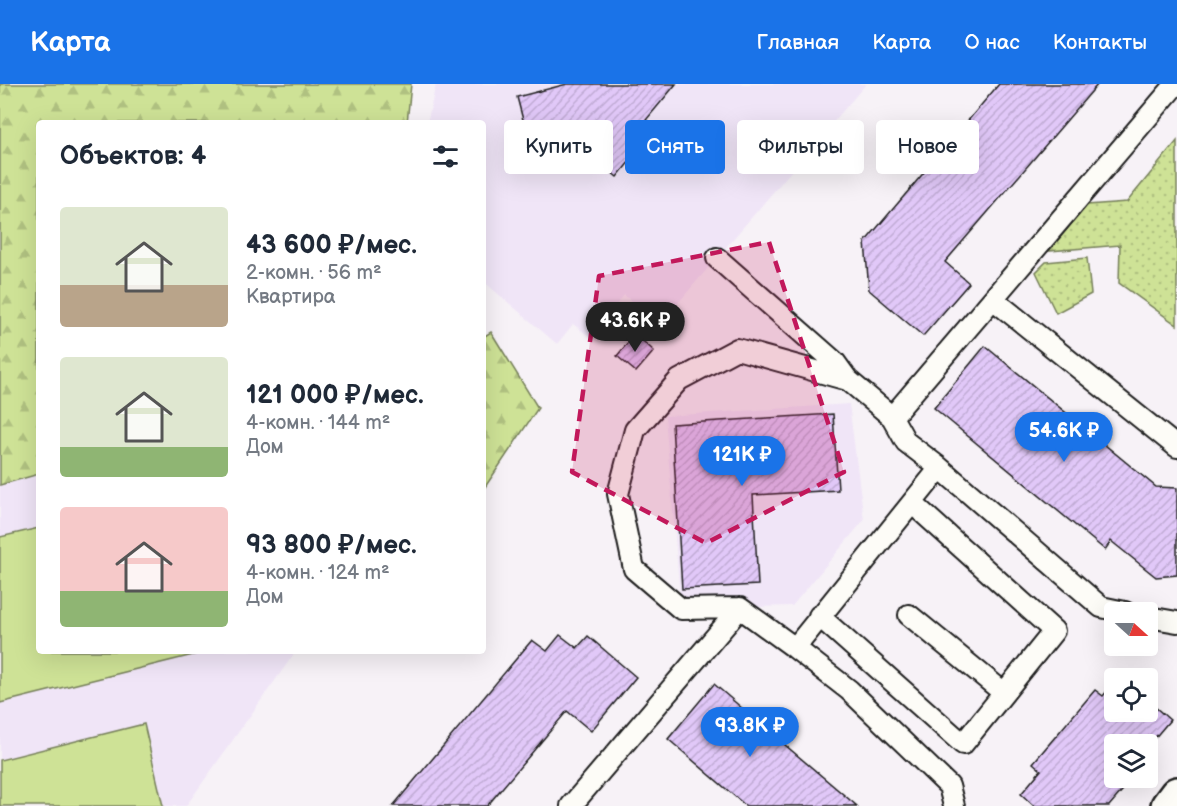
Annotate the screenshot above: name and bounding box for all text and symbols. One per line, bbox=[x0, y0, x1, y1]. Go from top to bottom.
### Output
text: Карта bbox=[30, 26, 110, 59]
text: Главная bbox=[756, 30, 839, 55]
text: Карта bbox=[872, 30, 931, 55]
text: О нас bbox=[964, 30, 1020, 55]
text: Контакты bbox=[1053, 30, 1147, 55]
chip: Купить bbox=[504, 120, 613, 174]
chip: Снять bbox=[625, 120, 725, 174]
chip: Фильтры bbox=[737, 120, 864, 174]
chip: Новое bbox=[876, 120, 979, 174]
icon: filters bbox=[429, 140, 462, 173]
text: Объектов: 4 bbox=[60, 141, 206, 172]
text: 43 600 ₽/мес. bbox=[246, 230, 417, 261]
icon: home bbox=[108, 231, 180, 303]
text: 2-комн. · 56 m² bbox=[246, 261, 382, 285]
text: Квартира bbox=[246, 285, 336, 309]
pin: 43.6K ₽ bbox=[580, 302, 690, 353]
text: 43.6K ₽ bbox=[600, 309, 670, 333]
text: 121 000 ₽/мес. bbox=[246, 380, 424, 411]
icon: home bbox=[108, 381, 180, 453]
text: 4-комн. · 144 m² bbox=[246, 411, 390, 435]
pin: 54.6K ₽ bbox=[1009, 412, 1119, 463]
text: 54.6K ₽ bbox=[1029, 419, 1099, 443]
text: Дом bbox=[246, 435, 284, 459]
pin: 121K ₽ bbox=[693, 436, 791, 487]
text: 121K ₽ bbox=[712, 443, 772, 467]
text: 93 800 ₽/мес. bbox=[246, 530, 417, 561]
icon: home bbox=[108, 531, 180, 603]
text: 4-комн. · 124 m² bbox=[246, 561, 390, 585]
text: Дом bbox=[246, 585, 284, 609]
north arrow bbox=[1104, 602, 1158, 656]
map controls bbox=[1104, 602, 1158, 788]
button: locate bbox=[1104, 668, 1158, 722]
pin: 93.8K ₽ bbox=[695, 707, 805, 758]
text: 93.8K ₽ bbox=[715, 714, 785, 738]
button: layers bbox=[1104, 734, 1158, 788]

